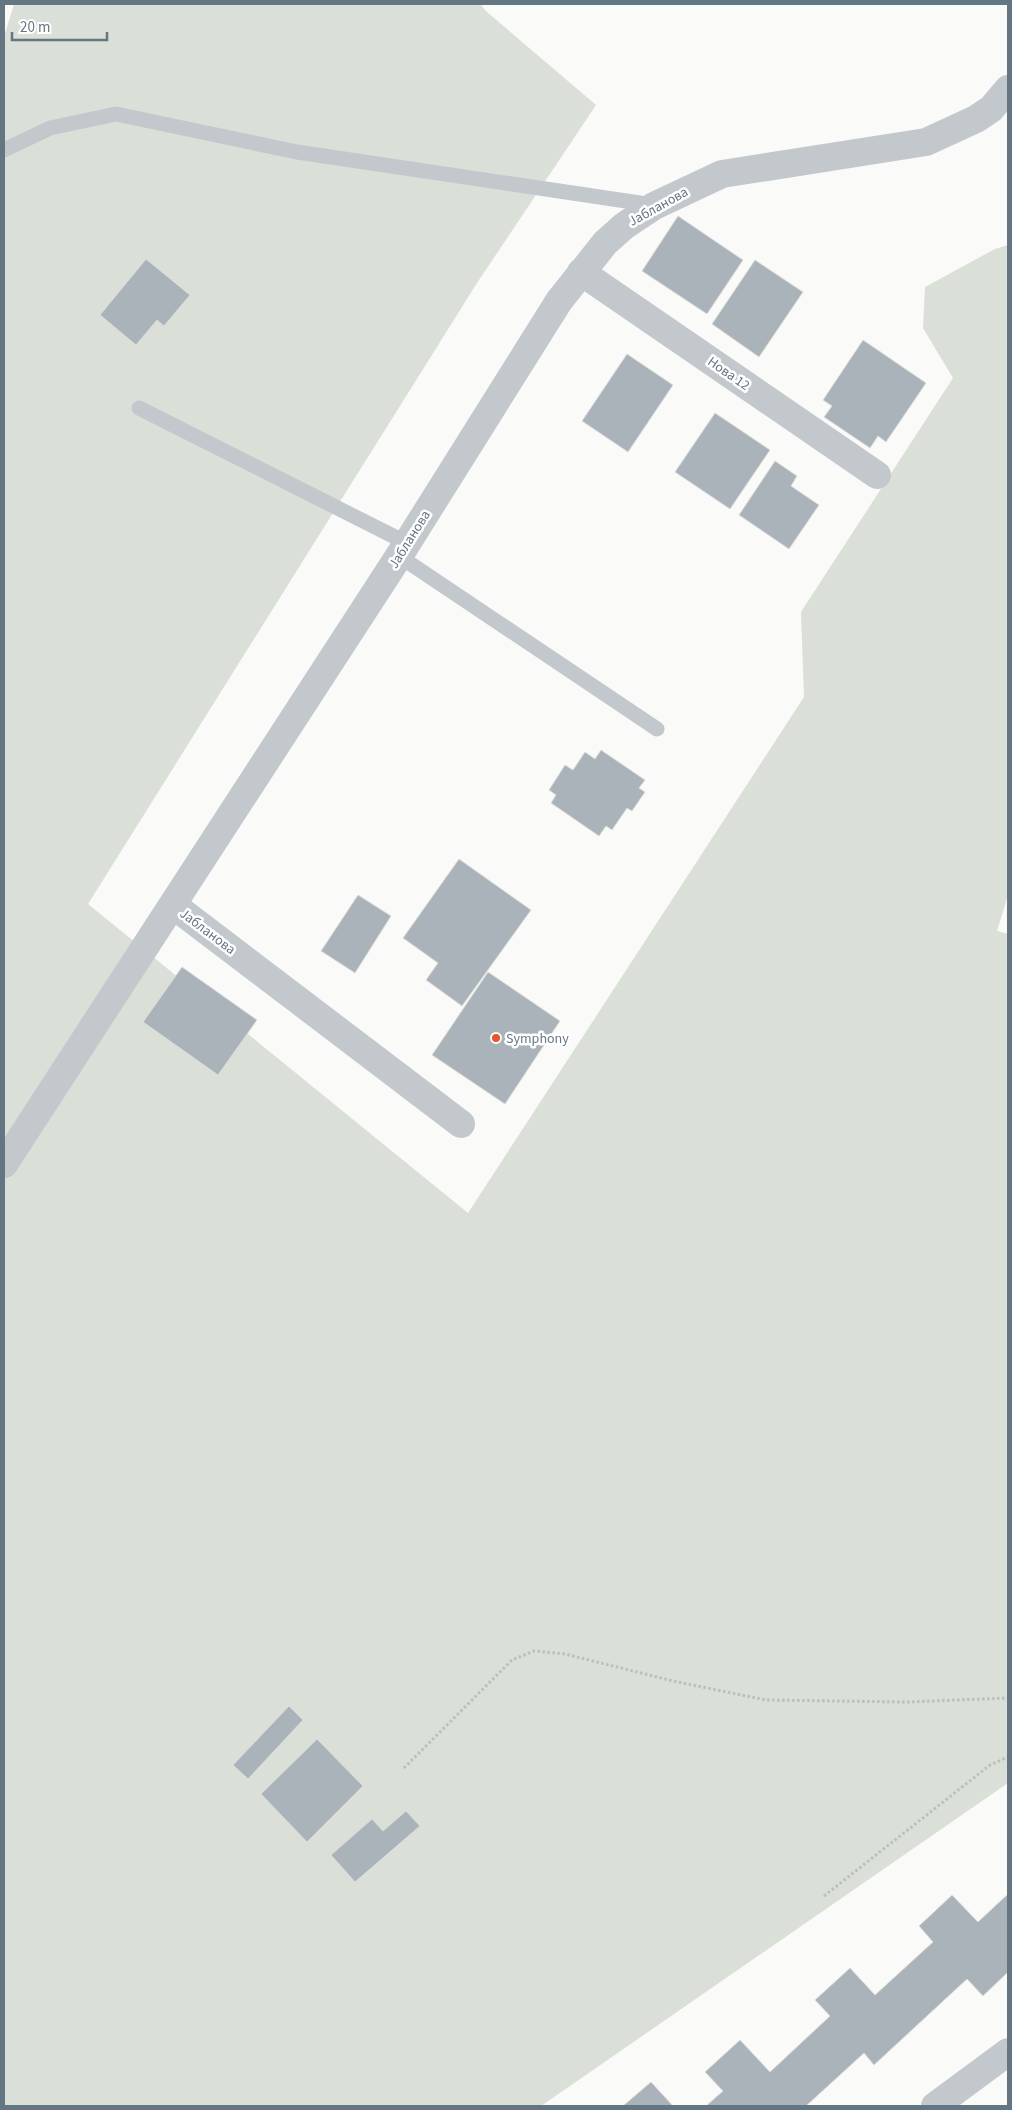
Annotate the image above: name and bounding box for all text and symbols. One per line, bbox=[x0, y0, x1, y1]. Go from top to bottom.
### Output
scale bar bbox=[12, 10, 108, 42]
text: 20 m bbox=[20, 17, 50, 38]
street label: Јабланова bbox=[625, 182, 692, 231]
street label: Нова 12 bbox=[703, 352, 754, 396]
street label: Јабланова bbox=[384, 507, 436, 573]
street label: Јабланова bbox=[175, 904, 240, 959]
place label: Symphony bbox=[506, 1029, 569, 1049]
marker: Symphony bbox=[490, 1032, 502, 1044]

